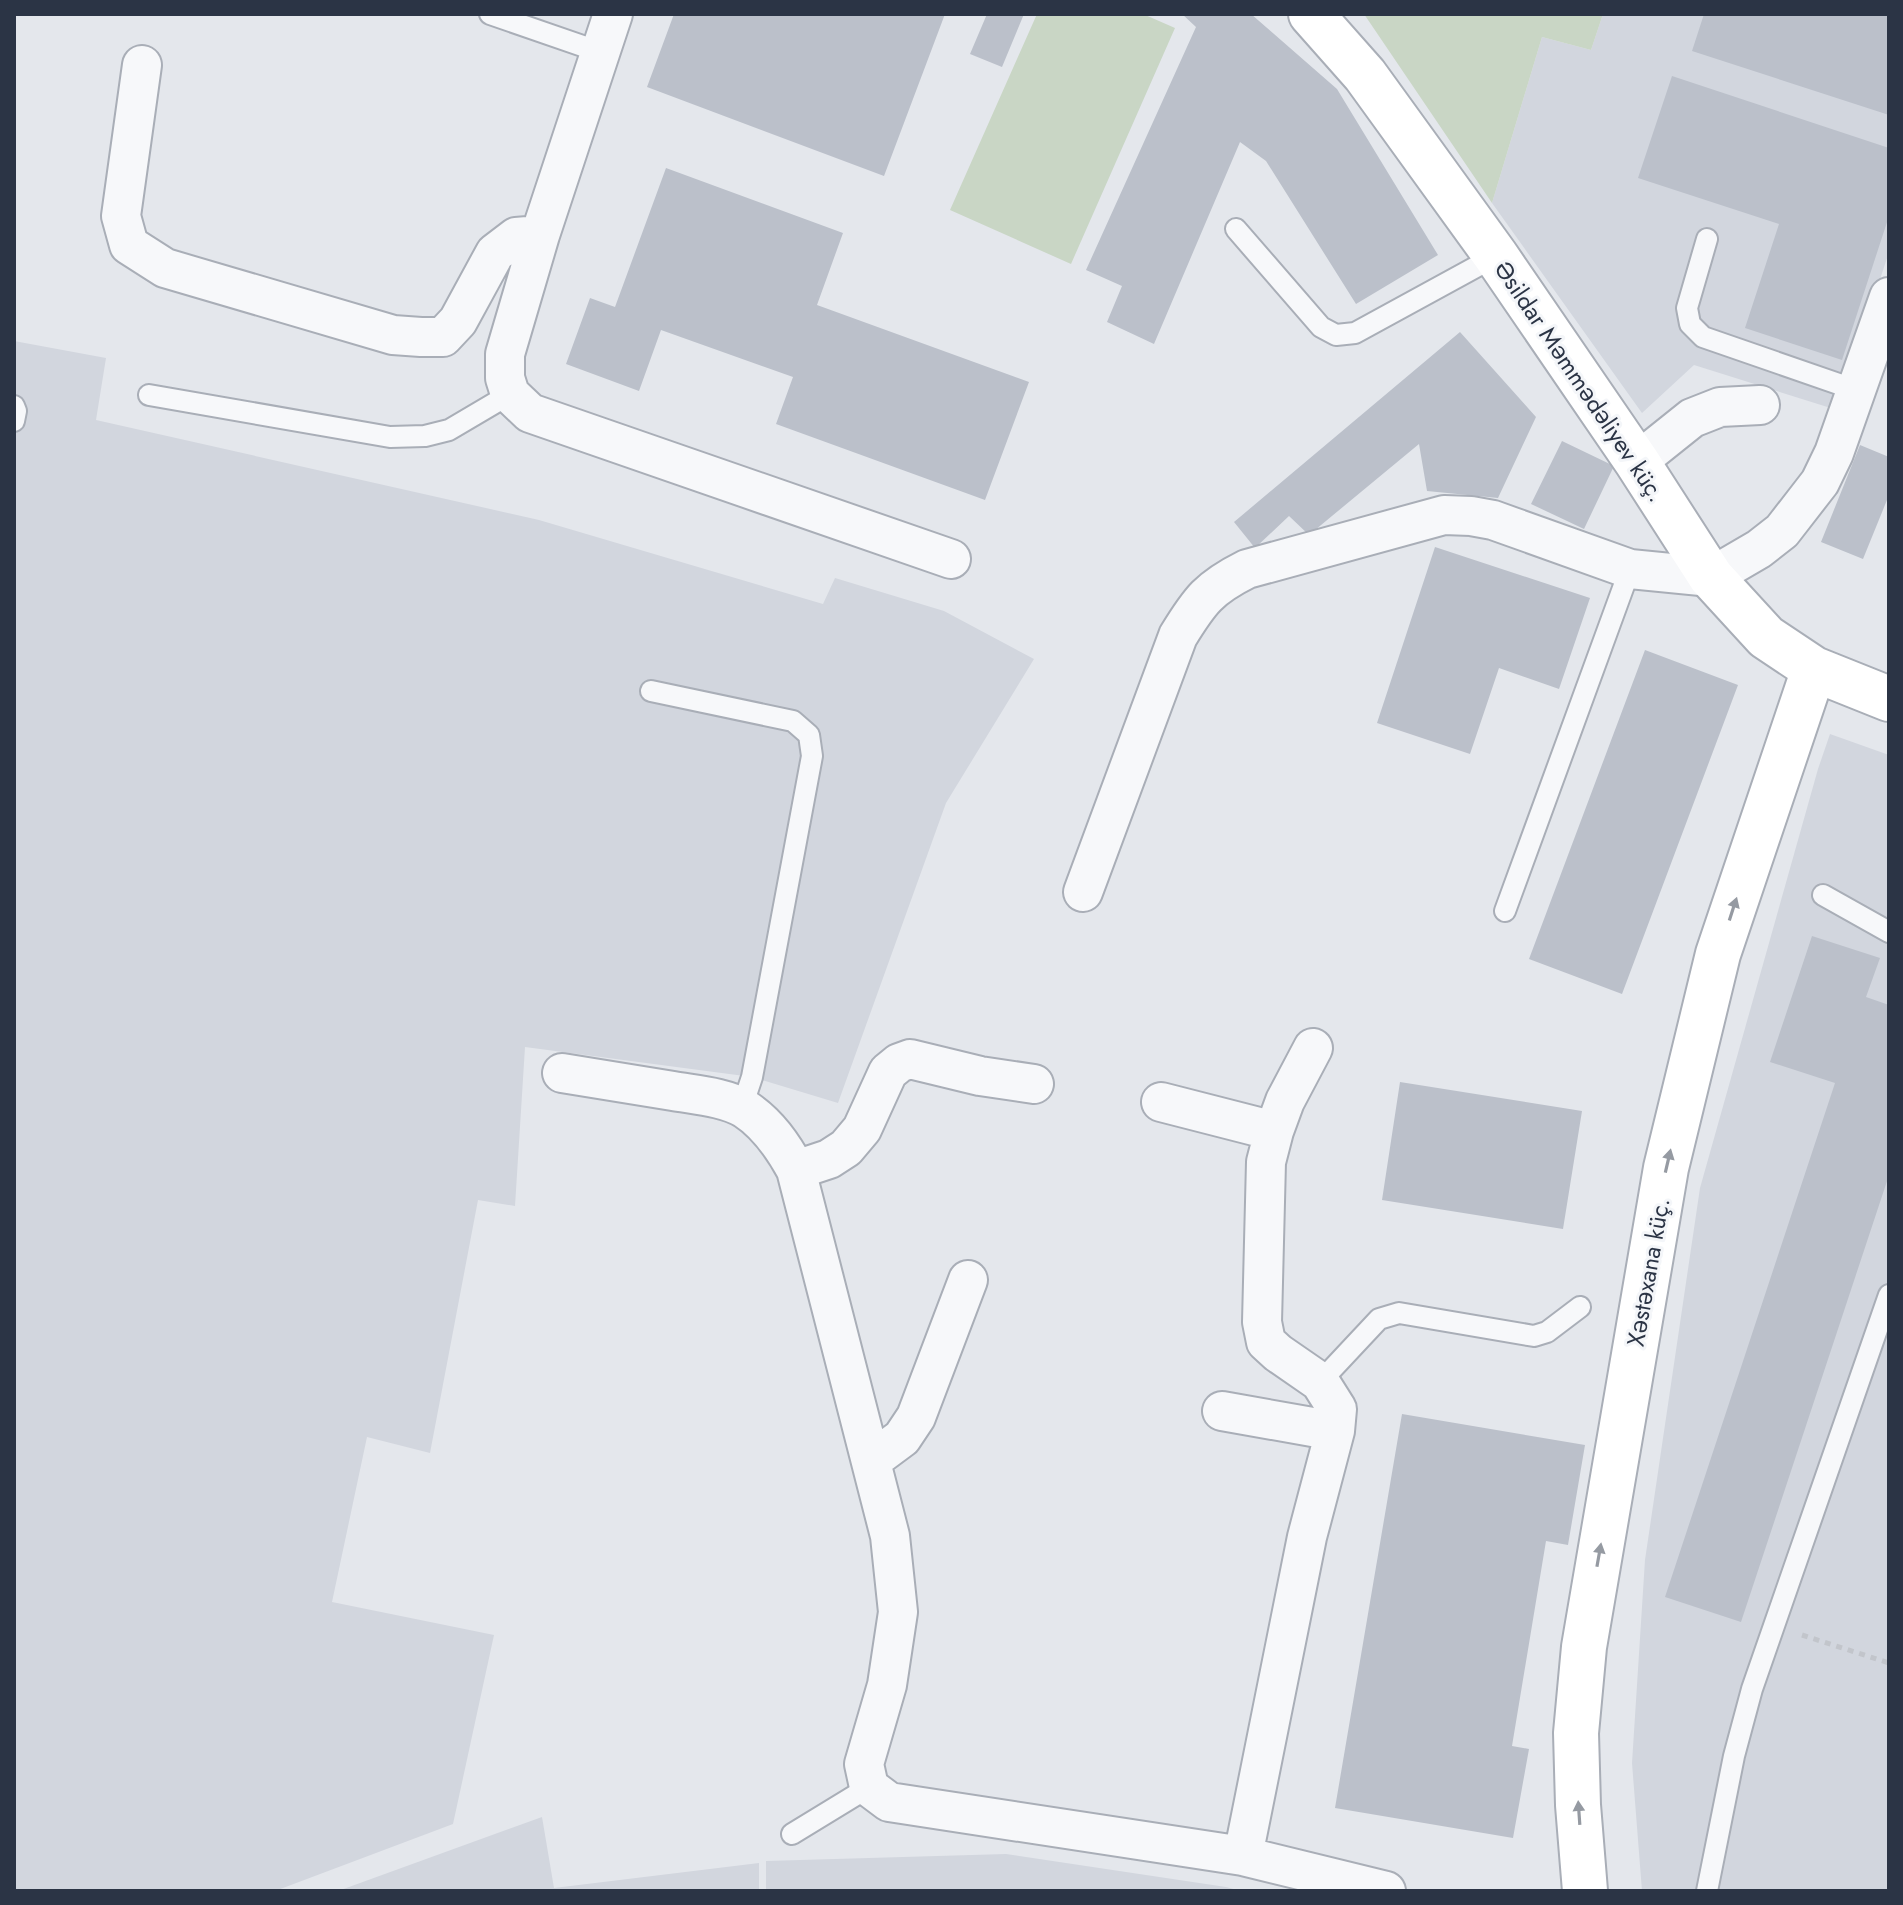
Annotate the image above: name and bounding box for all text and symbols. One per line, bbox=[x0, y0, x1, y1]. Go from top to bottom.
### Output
street label: Əsildar Məmmədəliyev küç. bbox=[1486, 253, 1674, 509]
one-way arrow bbox=[1727, 897, 1739, 921]
one-way arrow bbox=[1662, 1148, 1675, 1173]
street label: Xəstəxana küç. bbox=[1618, 1195, 1678, 1349]
one-way arrow bbox=[1594, 1542, 1606, 1567]
one-way arrow bbox=[1572, 1800, 1585, 1825]

